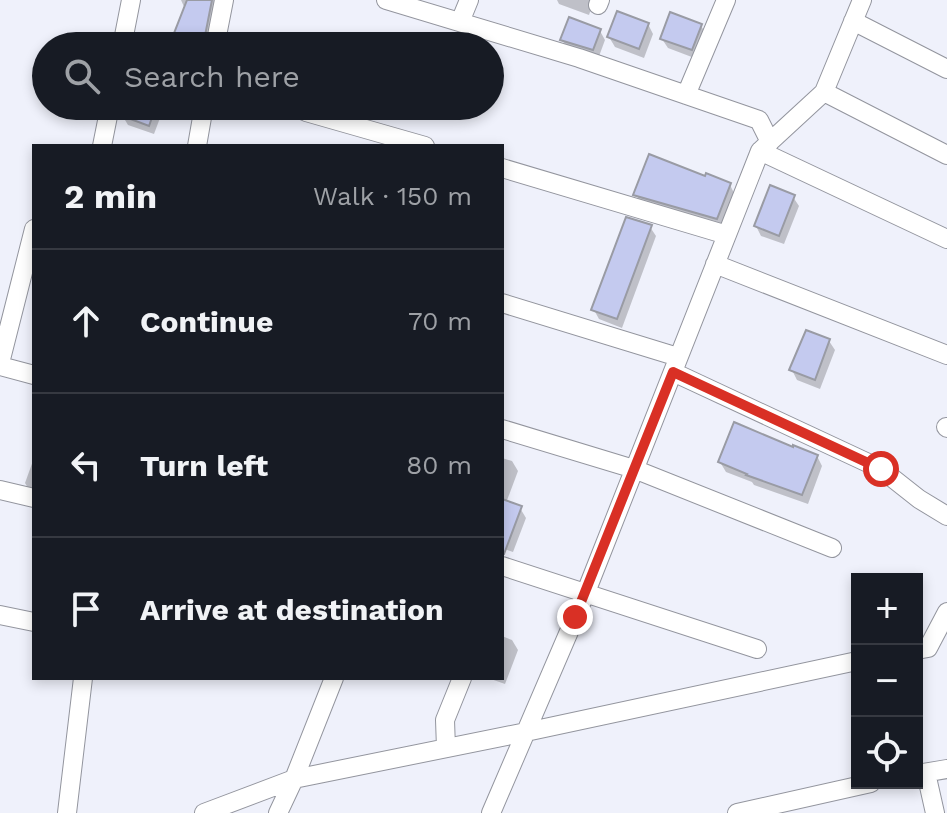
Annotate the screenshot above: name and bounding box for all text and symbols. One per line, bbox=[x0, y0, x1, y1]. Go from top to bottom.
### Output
search box bbox=[32, 32, 504, 120]
icon: search bbox=[60, 54, 104, 98]
text: Search here bbox=[124, 59, 300, 94]
text: 2 min bbox=[64, 176, 157, 216]
text: Walk · 150 m bbox=[313, 181, 472, 211]
icon: ahead bbox=[64, 299, 108, 343]
text: Continue bbox=[140, 304, 273, 339]
text: 70 m bbox=[408, 306, 472, 336]
icon: left bbox=[64, 443, 108, 487]
text: Turn left bbox=[140, 448, 268, 483]
text: 80 m bbox=[406, 450, 472, 480]
route start bbox=[863, 451, 899, 487]
map controls bbox=[851, 573, 923, 789]
button: + bbox=[851, 573, 923, 645]
icon: arrive bbox=[64, 587, 108, 631]
text: Arrive at destination bbox=[140, 592, 444, 627]
route end bbox=[557, 599, 593, 635]
button: − bbox=[851, 645, 923, 717]
button: locate bbox=[851, 717, 923, 789]

